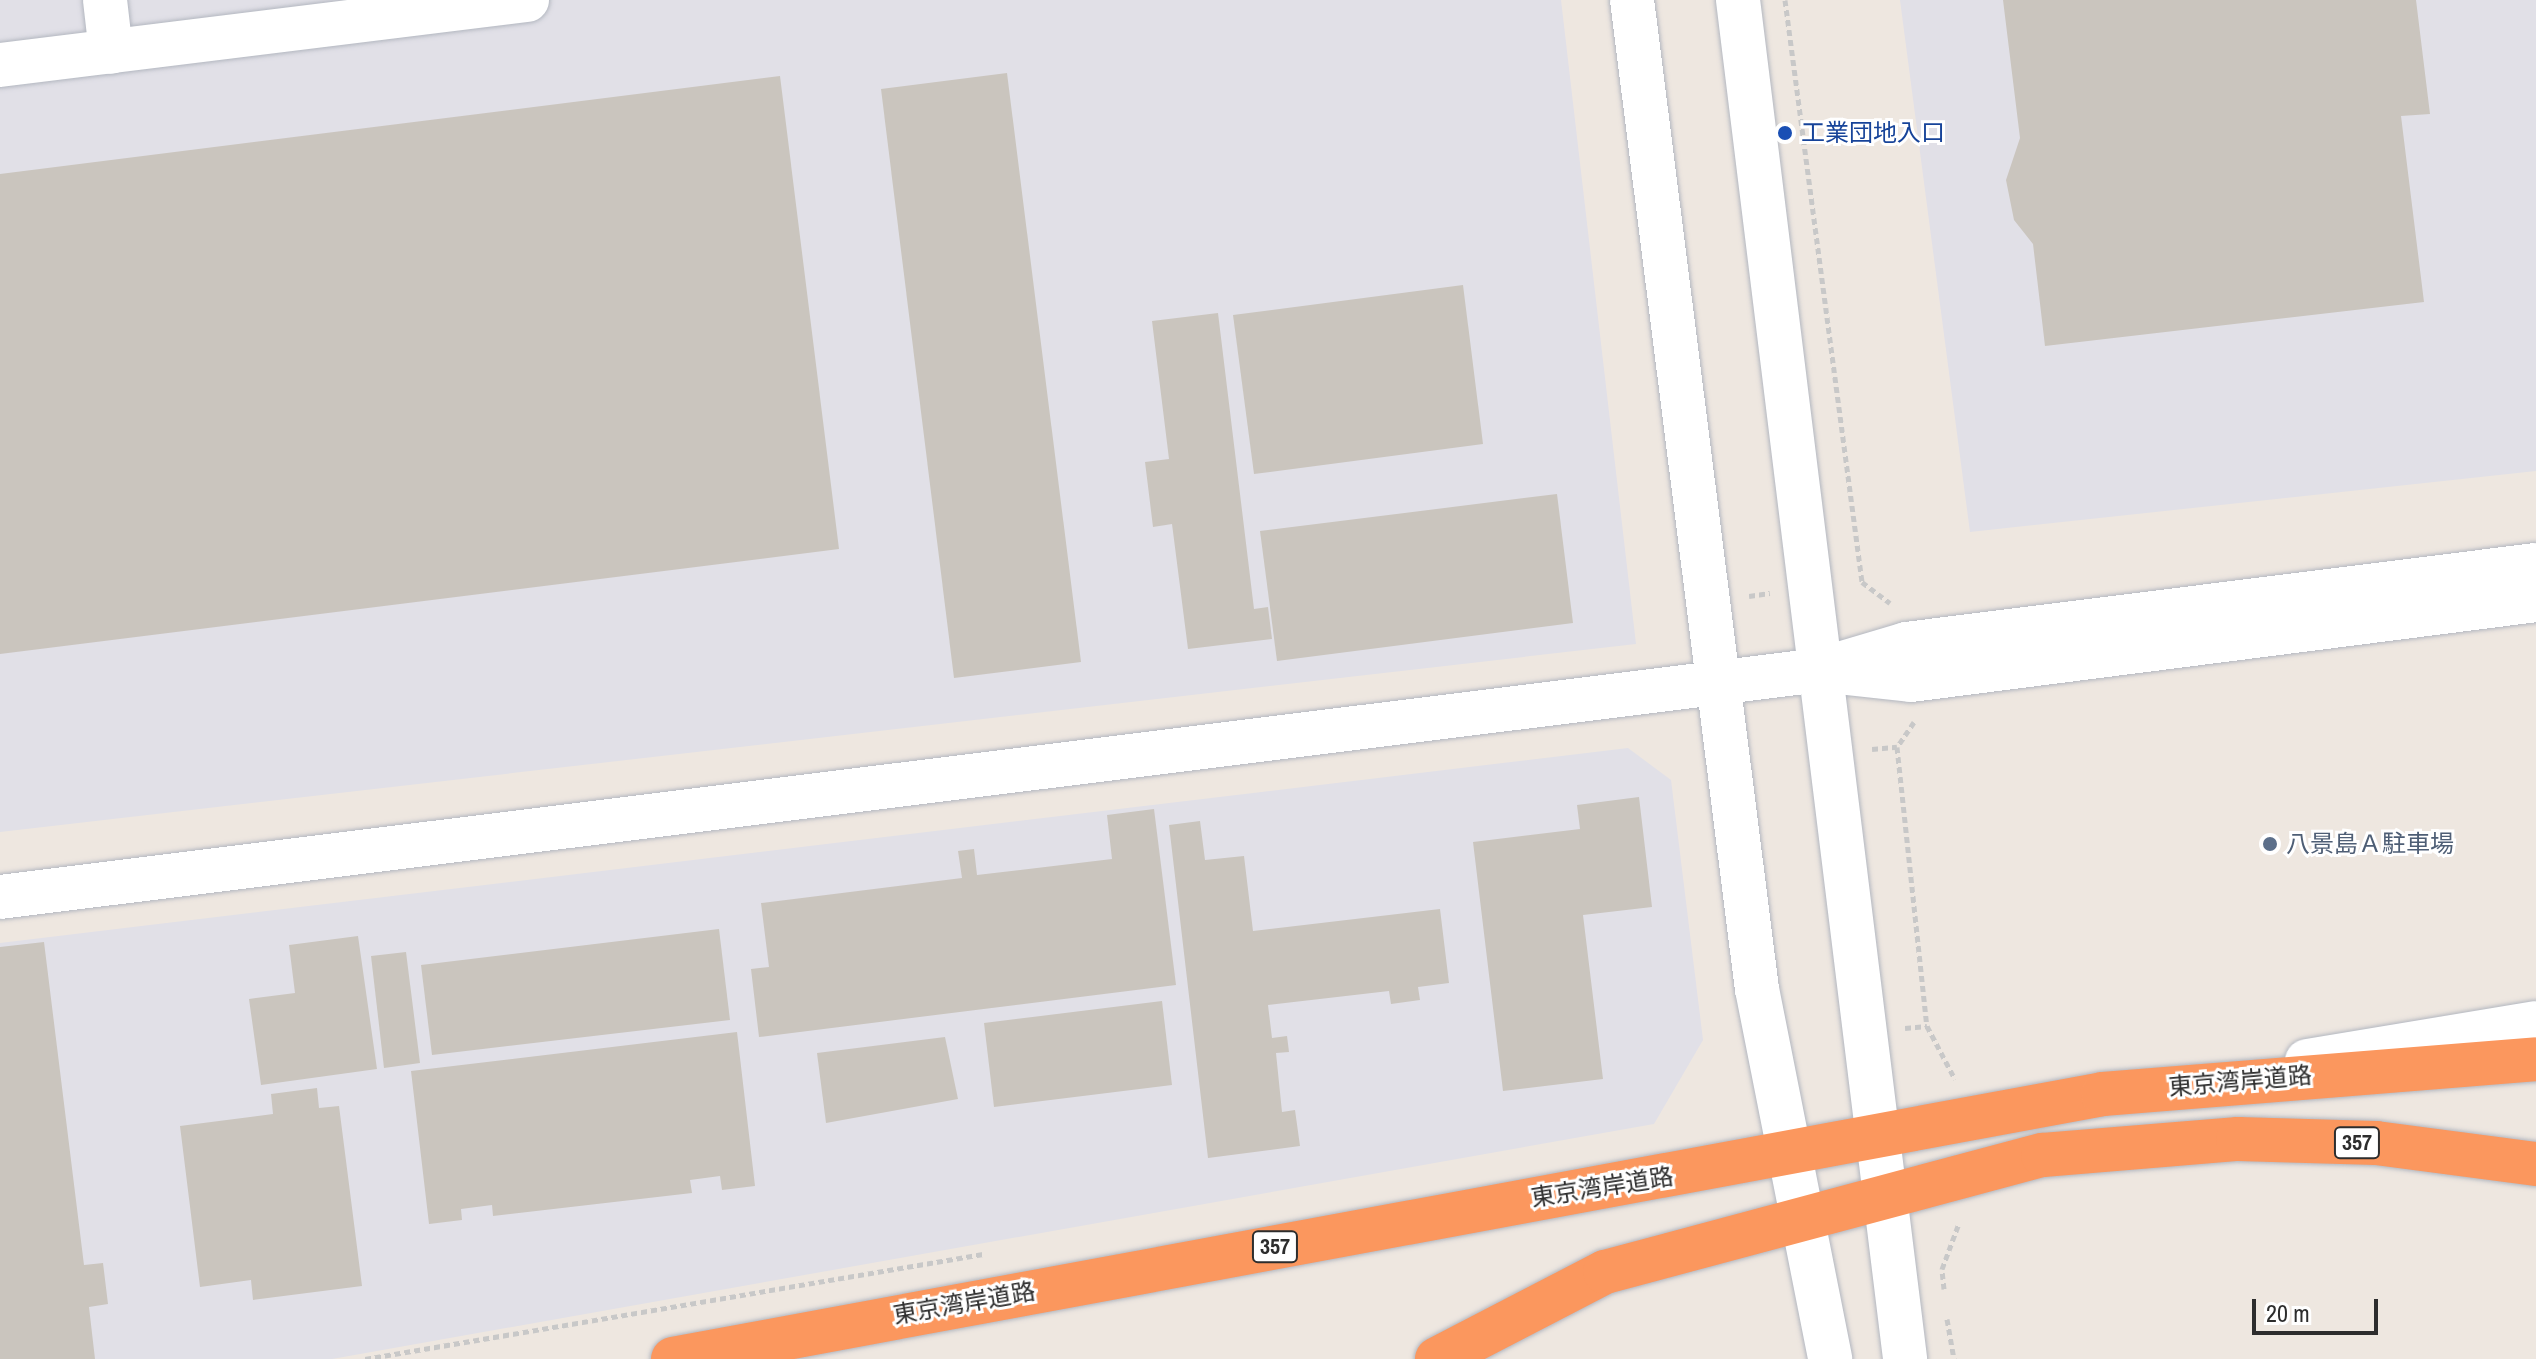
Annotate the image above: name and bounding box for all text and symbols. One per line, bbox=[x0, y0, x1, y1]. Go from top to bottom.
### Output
place label: 工業団地入口 bbox=[1801, 119, 1945, 147]
marker: 工業団地入口 bbox=[1776, 124, 1794, 142]
place label: 八景島Ａ駐車場 bbox=[2286, 830, 2454, 858]
marker: 八景島Ａ駐車場 bbox=[2261, 835, 2279, 853]
street label: 東京湾岸道路 bbox=[2167, 1060, 2313, 1102]
road number: 357 bbox=[2333, 1125, 2381, 1161]
street label: 東京湾岸道路 bbox=[1529, 1162, 1675, 1212]
road number: 357 bbox=[1251, 1229, 1299, 1265]
street label: 東京湾岸道路 bbox=[891, 1276, 1037, 1330]
scale bar bbox=[2256, 1283, 2382, 1333]
text: 20 m bbox=[2266, 1297, 2310, 1329]

